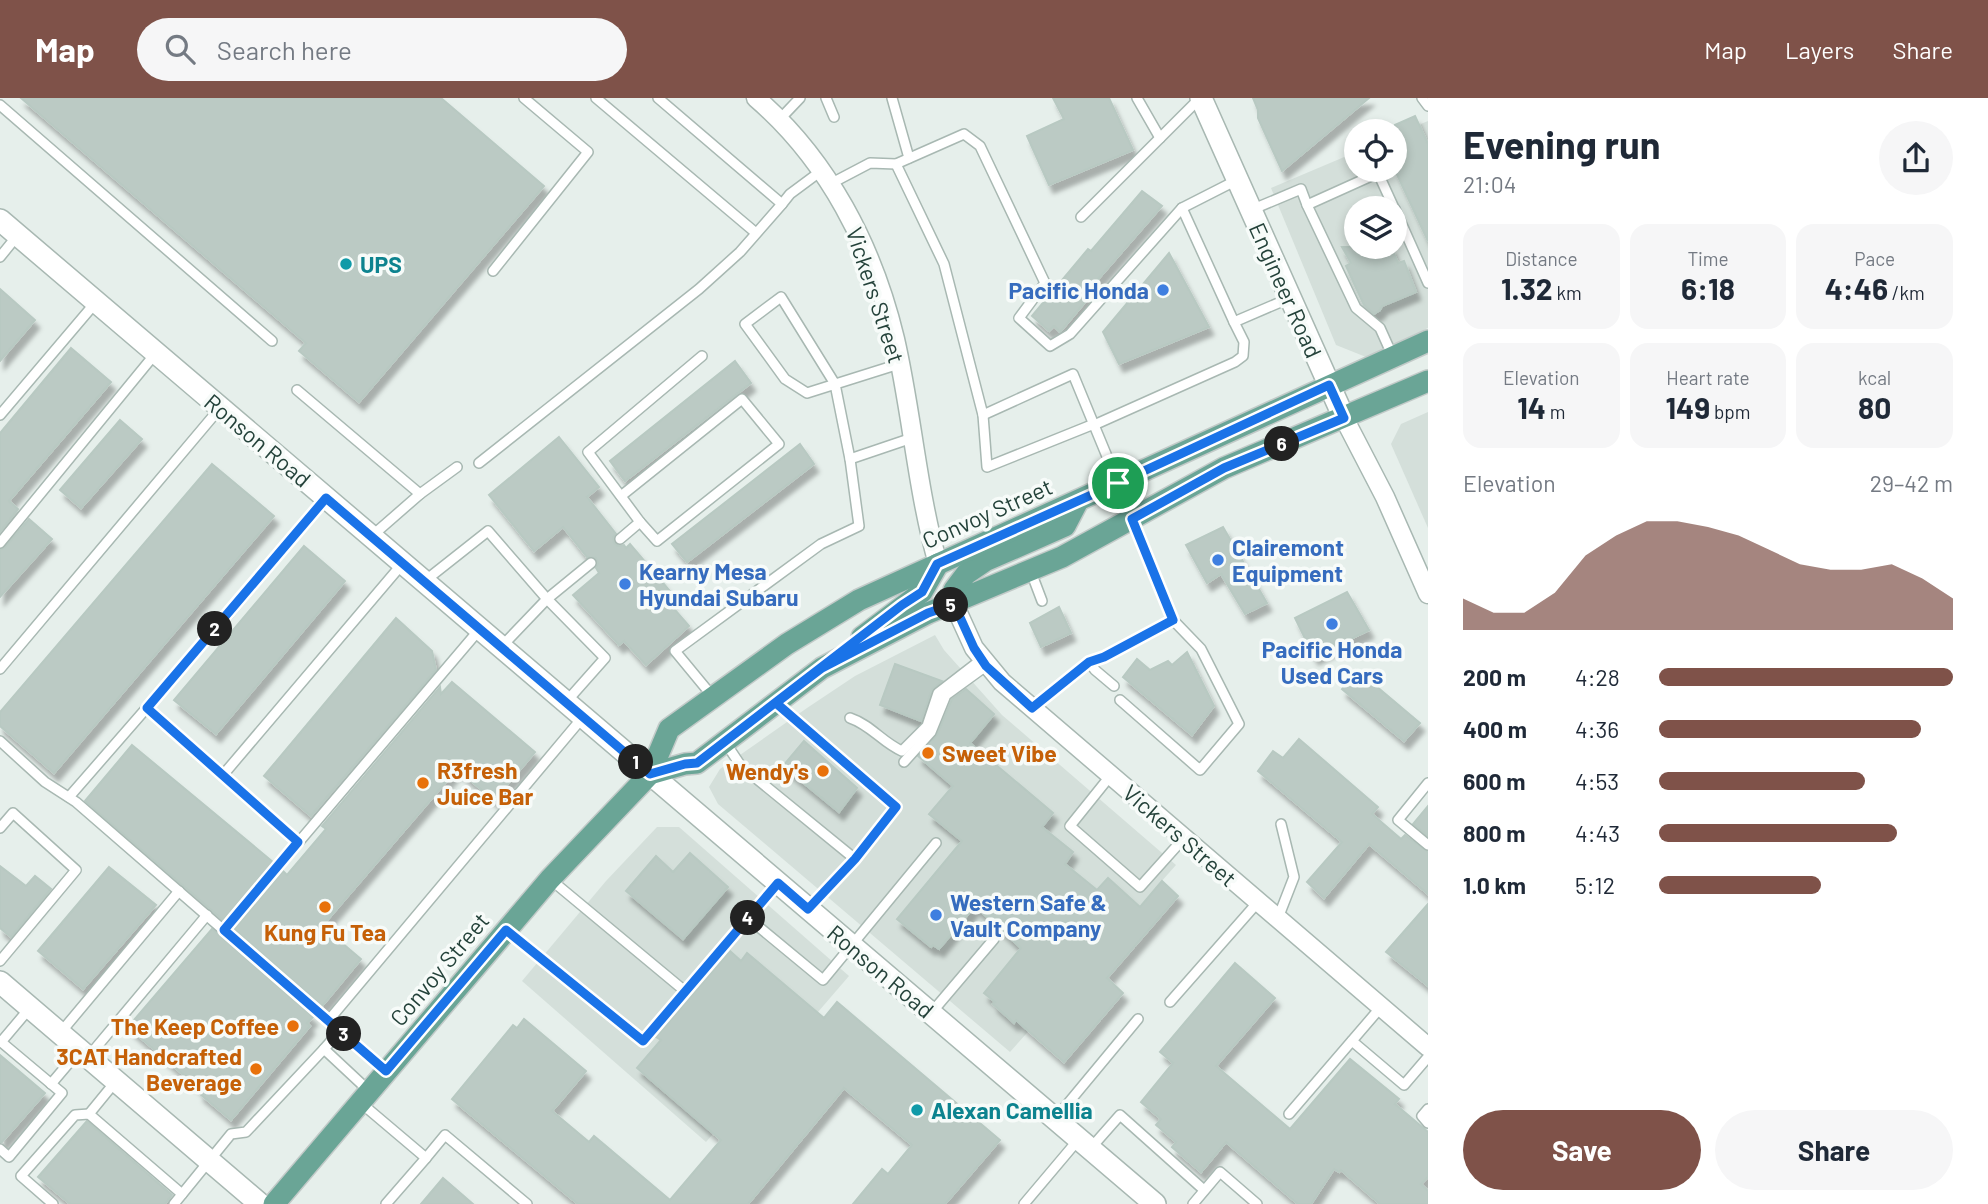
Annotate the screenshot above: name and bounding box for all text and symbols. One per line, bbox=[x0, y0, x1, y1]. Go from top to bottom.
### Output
search box bbox=[137, 18, 627, 81]
text: Map bbox=[35, 29, 95, 69]
icon: search bbox=[161, 30, 199, 68]
text: Search here bbox=[217, 34, 352, 65]
text: Map bbox=[1704, 35, 1747, 64]
text: Layers bbox=[1785, 35, 1854, 64]
text: Share bbox=[1892, 35, 1953, 64]
map controls bbox=[1344, 119, 1407, 259]
button: locate bbox=[1344, 119, 1407, 182]
text: Evening run bbox=[1463, 121, 1661, 167]
button: share bbox=[1879, 121, 1953, 195]
text: 21:04 bbox=[1463, 170, 1517, 198]
button: layers bbox=[1344, 196, 1407, 259]
street label: Engineer Road bbox=[1244, 218, 1328, 362]
street label: Vickers Street bbox=[841, 223, 911, 367]
text: Distance bbox=[1505, 247, 1578, 270]
text: Time bbox=[1687, 247, 1729, 270]
text: Pace bbox=[1854, 247, 1895, 270]
place label: UPS bbox=[360, 250, 402, 278]
marker: UPS bbox=[338, 256, 354, 272]
text: 1.32 bbox=[1501, 270, 1553, 306]
text: 6:18 bbox=[1681, 270, 1735, 306]
text: 4:46 bbox=[1825, 270, 1888, 306]
place label: Pacific Honda bbox=[1008, 276, 1149, 304]
text: km bbox=[1553, 281, 1582, 304]
text: /km bbox=[1888, 281, 1925, 304]
marker: Pacific Honda bbox=[1155, 282, 1171, 298]
text: Elevation bbox=[1503, 366, 1580, 389]
text: Heart rate bbox=[1666, 366, 1750, 389]
text: kcal bbox=[1858, 366, 1891, 389]
street label: Ronson Road bbox=[199, 387, 317, 493]
text: 14 bbox=[1517, 389, 1546, 425]
text: 149 bbox=[1665, 389, 1710, 425]
text: 80 bbox=[1858, 389, 1891, 425]
text: m bbox=[1546, 400, 1565, 423]
text: bpm bbox=[1710, 400, 1751, 423]
pin: 6 bbox=[1264, 426, 1300, 462]
text: 6 bbox=[1276, 432, 1287, 455]
pin bbox=[1088, 453, 1148, 513]
icon: arrive bbox=[1099, 464, 1137, 502]
text: Elevation bbox=[1463, 469, 1556, 497]
text: 29–42 m bbox=[1870, 469, 1953, 497]
street label: Convoy Street bbox=[918, 472, 1056, 554]
place label: Clairemont Equipment bbox=[1232, 533, 1344, 587]
marker: Clairemont Equipment bbox=[1210, 552, 1226, 568]
place label: Kearny Mesa Hyundai Subaru bbox=[639, 557, 798, 611]
marker: Kearny Mesa Hyundai Subaru bbox=[617, 576, 633, 592]
pin: 5 bbox=[934, 588, 968, 622]
text: 5 bbox=[945, 593, 956, 616]
pin: 2 bbox=[198, 612, 232, 646]
marker: Pacific Honda Used Cars bbox=[1324, 616, 1340, 632]
text: 2 bbox=[209, 617, 220, 640]
place label: Pacific Honda Used Cars bbox=[1262, 635, 1402, 689]
text: 200 m bbox=[1463, 663, 1526, 691]
text: 4:28 bbox=[1575, 663, 1620, 691]
text: 400 m bbox=[1463, 715, 1527, 743]
text: 4:36 bbox=[1575, 715, 1619, 743]
place label: Sweet Vibe bbox=[942, 739, 1057, 767]
pin: 1 bbox=[618, 744, 654, 780]
marker: Sweet Vibe bbox=[920, 745, 936, 761]
text: 1 bbox=[632, 750, 639, 773]
place label: R3fresh Juice Bar bbox=[437, 756, 534, 810]
place label: Wendy's bbox=[726, 757, 809, 785]
marker: Wendy's bbox=[815, 763, 831, 779]
text: 600 m bbox=[1463, 767, 1525, 795]
text: 4:53 bbox=[1575, 767, 1619, 795]
marker: R3fresh Juice Bar bbox=[415, 775, 431, 791]
street label: Vickers Street bbox=[1117, 778, 1243, 892]
text: 800 m bbox=[1463, 819, 1525, 847]
text: 4:43 bbox=[1575, 819, 1620, 847]
text: 1.0 km bbox=[1463, 871, 1526, 899]
text: 5:12 bbox=[1575, 871, 1615, 899]
place label: Western Safe & Vault Company bbox=[950, 888, 1107, 942]
marker: Kung Fu Tea bbox=[317, 899, 333, 915]
pin: 4 bbox=[730, 900, 766, 936]
text: 4 bbox=[742, 906, 753, 929]
street label: Convoy Street bbox=[384, 907, 494, 1031]
marker: Western Safe & Vault Company bbox=[928, 907, 944, 923]
place label: Kung Fu Tea bbox=[264, 918, 386, 946]
street label: Ronson Road bbox=[822, 918, 940, 1024]
place label: The Keep Coffee bbox=[111, 1012, 279, 1040]
pin: 3 bbox=[326, 1016, 362, 1052]
marker: The Keep Coffee bbox=[285, 1018, 301, 1034]
text: 3 bbox=[338, 1022, 349, 1045]
place label: 3CAT Handcrafted Beverage bbox=[56, 1042, 242, 1096]
marker: 3CAT Handcrafted Beverage bbox=[248, 1061, 264, 1077]
place label: Alexan Camellia bbox=[931, 1096, 1093, 1124]
marker: Alexan Camellia bbox=[909, 1102, 925, 1118]
button: Save bbox=[1463, 1110, 1701, 1190]
button: Share bbox=[1715, 1110, 1953, 1190]

